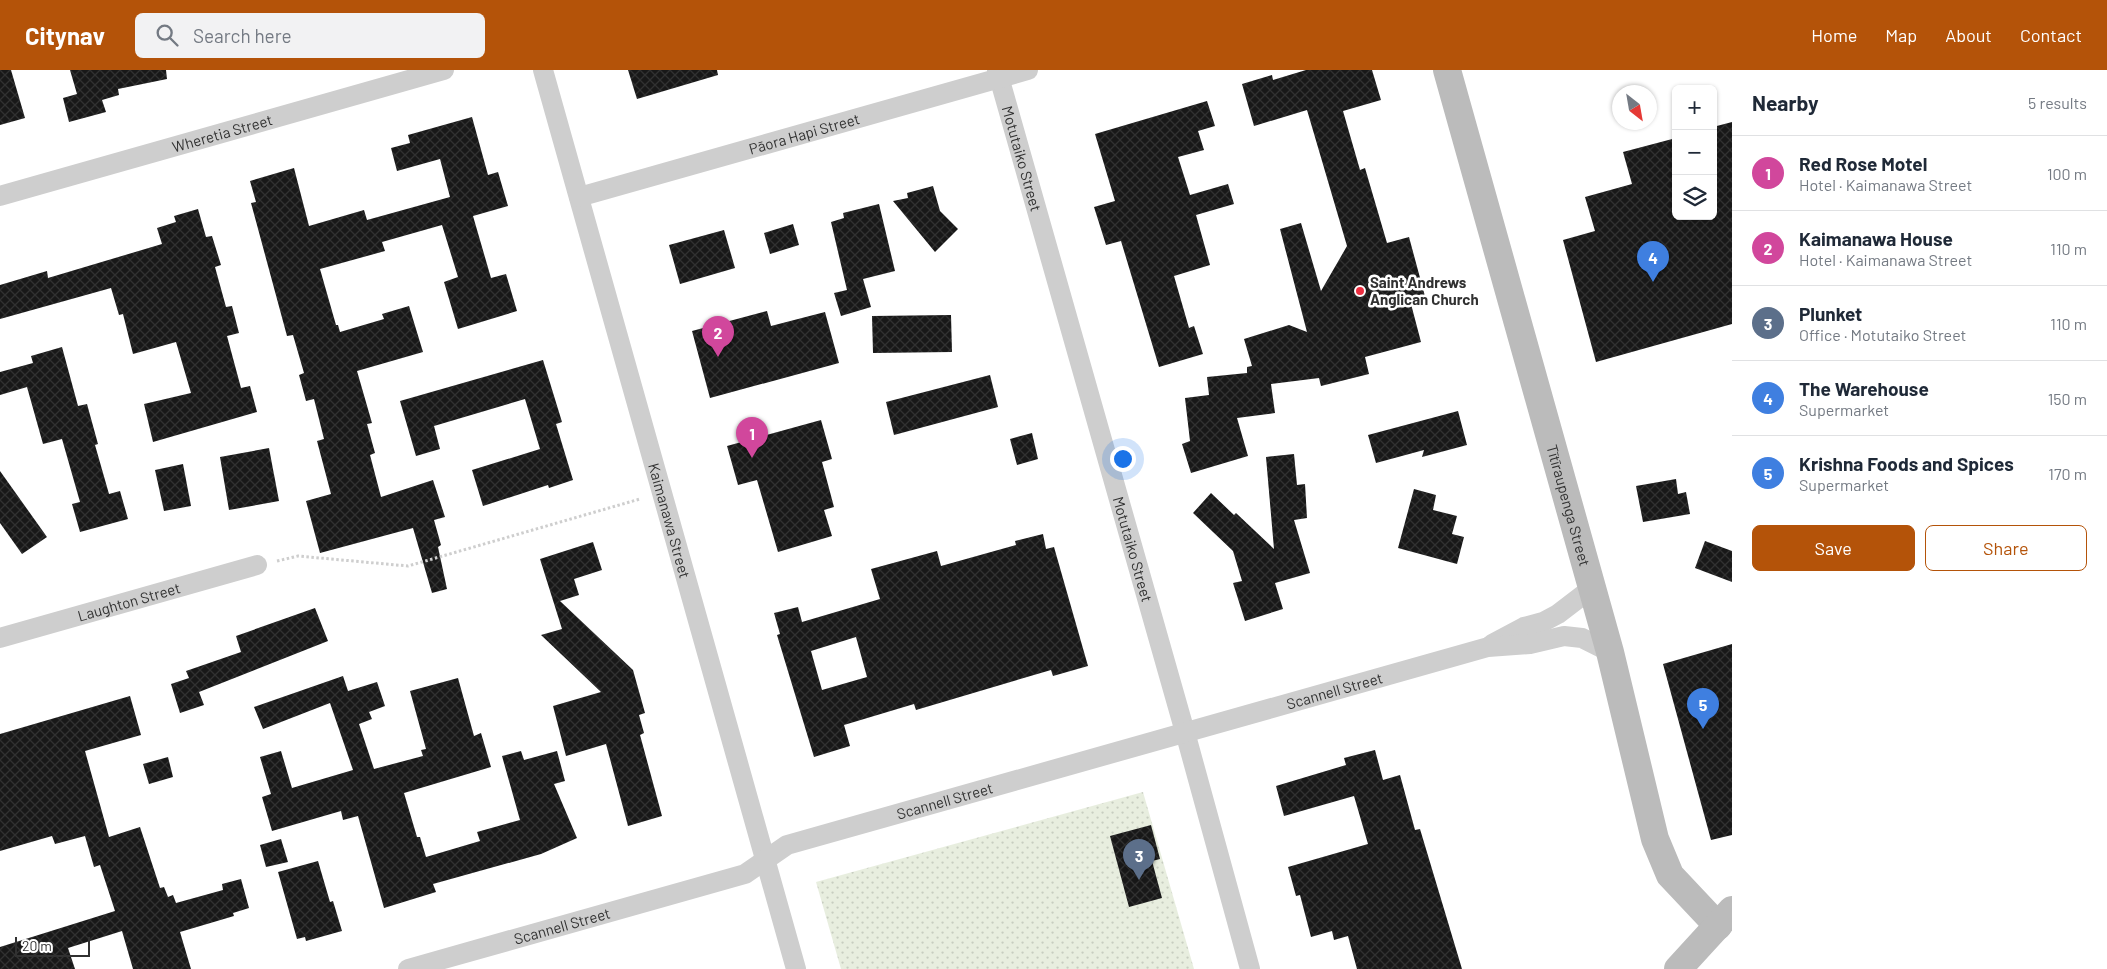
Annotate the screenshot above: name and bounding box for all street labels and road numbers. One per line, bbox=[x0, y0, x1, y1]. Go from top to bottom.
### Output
street label: Motutaiko Street bbox=[999, 104, 1046, 213]
street label: Pāora Hapi Street bbox=[747, 109, 862, 158]
street label: Wheretia Street bbox=[170, 110, 274, 156]
street label: Tītīraupenga Street bbox=[1543, 442, 1594, 568]
street label: Kaimanawa Street bbox=[645, 461, 695, 580]
street label: Motutaiko Street bbox=[1110, 494, 1157, 604]
street label: Laughton Street bbox=[76, 578, 182, 625]
street label: Scannell Street bbox=[1284, 668, 1385, 713]
street label: Scannell Street bbox=[894, 778, 995, 823]
street label: Scannell Street bbox=[512, 903, 612, 948]

